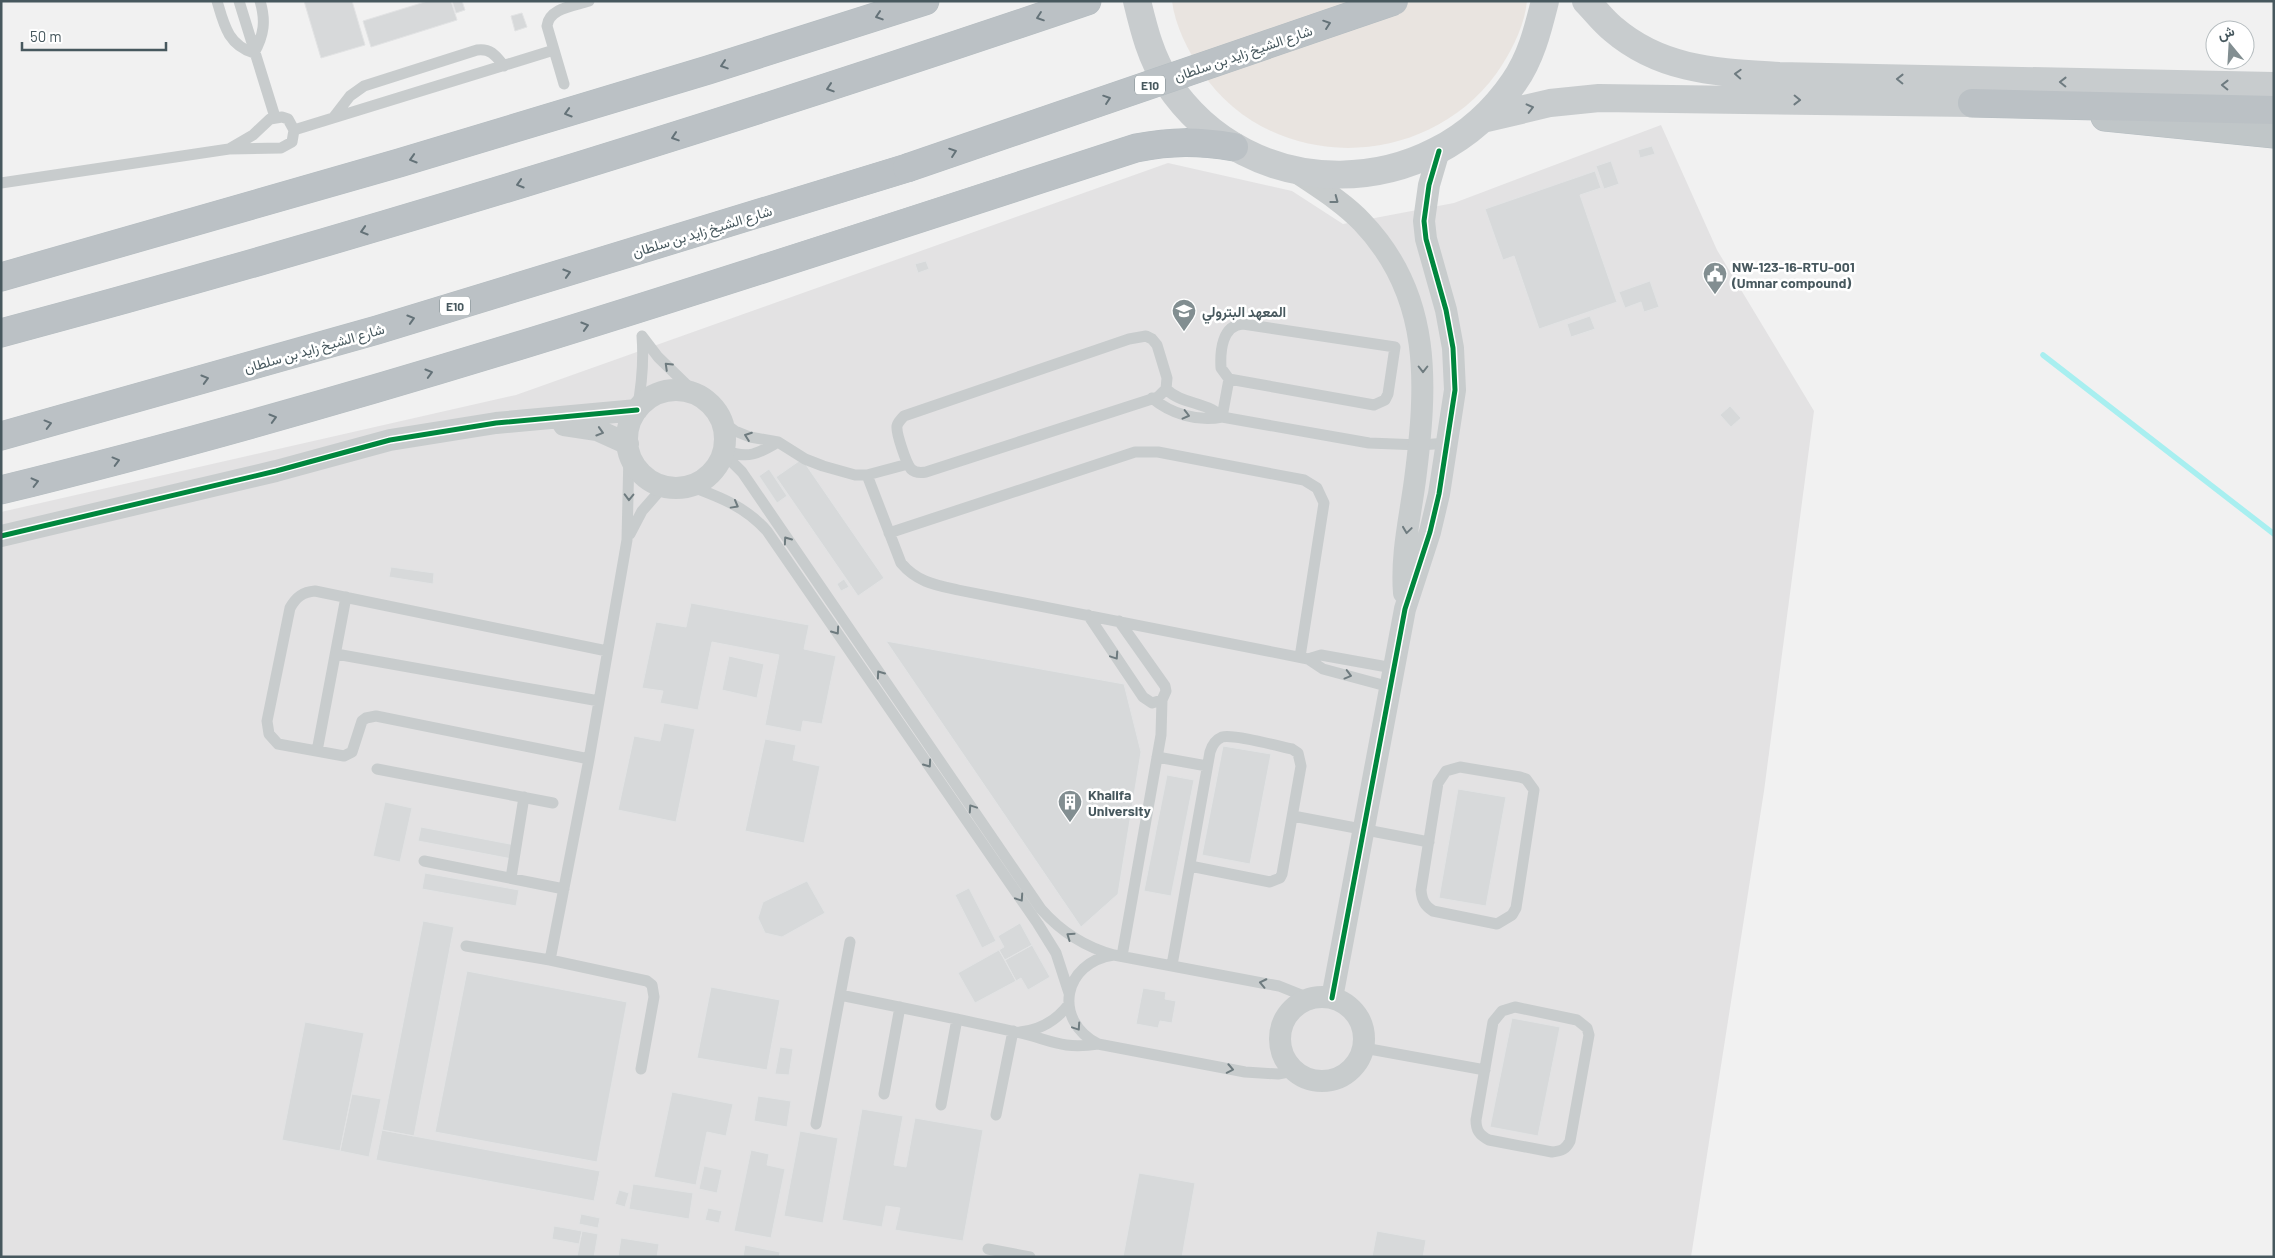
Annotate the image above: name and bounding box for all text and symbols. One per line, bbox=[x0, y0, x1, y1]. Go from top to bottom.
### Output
one-way arrow bbox=[875, 10, 883, 20]
one-way arrow bbox=[1037, 11, 1045, 21]
scale bar bbox=[22, 20, 166, 52]
one-way arrow bbox=[1322, 20, 1330, 30]
north arrow bbox=[2205, 20, 2255, 70]
street label: شارع الشيخ زايد بن سلطان bbox=[1172, 21, 1315, 87]
text: ش bbox=[2215, 21, 2237, 44]
text: 50 m bbox=[30, 27, 62, 45]
one-way arrow bbox=[720, 60, 728, 70]
one-way arrow bbox=[1733, 68, 1741, 79]
one-way arrow bbox=[1896, 73, 1904, 84]
road number: E10 bbox=[1135, 76, 1165, 94]
one-way arrow bbox=[2058, 77, 2066, 87]
one-way arrow bbox=[2221, 80, 2229, 91]
one-way arrow bbox=[826, 82, 835, 92]
one-way arrow bbox=[1102, 95, 1110, 105]
one-way arrow bbox=[1794, 95, 1801, 105]
one-way arrow bbox=[1526, 103, 1534, 113]
one-way arrow bbox=[565, 107, 573, 117]
one-way arrow bbox=[672, 131, 680, 141]
one-way arrow bbox=[948, 148, 957, 158]
one-way arrow bbox=[409, 154, 417, 164]
one-way arrow bbox=[516, 179, 524, 189]
one-way arrow bbox=[1329, 194, 1338, 202]
street label: شارع الشيخ زايد بن سلطان bbox=[630, 202, 775, 263]
one-way arrow bbox=[361, 226, 369, 236]
place label: NW-123-16-RTU-001 (Umnar compound) bbox=[1731, 258, 1855, 291]
public building icon: NW-123-16-RTU-001 (Umnar compound) bbox=[1702, 261, 1728, 295]
one-way arrow bbox=[562, 268, 570, 278]
road number: E10 bbox=[440, 296, 470, 316]
school or university icon: المعهد البترولي bbox=[1171, 298, 1197, 332]
place label: المعهد البترولي bbox=[1202, 303, 1286, 324]
one-way arrow bbox=[407, 315, 415, 325]
street label: شارع الشيخ زايد بن سلطان bbox=[242, 320, 387, 379]
one-way arrow bbox=[580, 322, 588, 332]
one-way arrow bbox=[665, 363, 674, 372]
one-way arrow bbox=[1418, 365, 1428, 373]
one-way arrow bbox=[424, 369, 433, 379]
one-way arrow bbox=[200, 375, 208, 385]
one-way arrow bbox=[1181, 409, 1190, 420]
one-way arrow bbox=[268, 413, 276, 423]
one-way arrow bbox=[44, 419, 53, 430]
one-way arrow bbox=[596, 426, 604, 437]
one-way arrow bbox=[745, 432, 753, 442]
one-way arrow bbox=[111, 456, 120, 466]
one-way arrow bbox=[31, 477, 40, 488]
one-way arrow bbox=[624, 493, 634, 501]
one-way arrow bbox=[730, 499, 739, 509]
one-way arrow bbox=[1402, 526, 1412, 534]
one-way arrow bbox=[784, 536, 794, 545]
one-way arrow bbox=[830, 625, 839, 634]
one-way arrow bbox=[1109, 650, 1118, 659]
one-way arrow bbox=[877, 670, 886, 680]
one-way arrow bbox=[1343, 670, 1351, 680]
one-way arrow bbox=[922, 759, 931, 768]
place label: Khalifa University bbox=[1088, 786, 1151, 819]
building icon: Khalifa University bbox=[1057, 789, 1083, 823]
one-way arrow bbox=[969, 804, 978, 813]
one-way arrow bbox=[1014, 893, 1023, 902]
one-way arrow bbox=[1066, 933, 1076, 942]
one-way arrow bbox=[1258, 978, 1267, 989]
one-way arrow bbox=[1071, 1021, 1081, 1030]
one-way arrow bbox=[1226, 1064, 1235, 1074]

